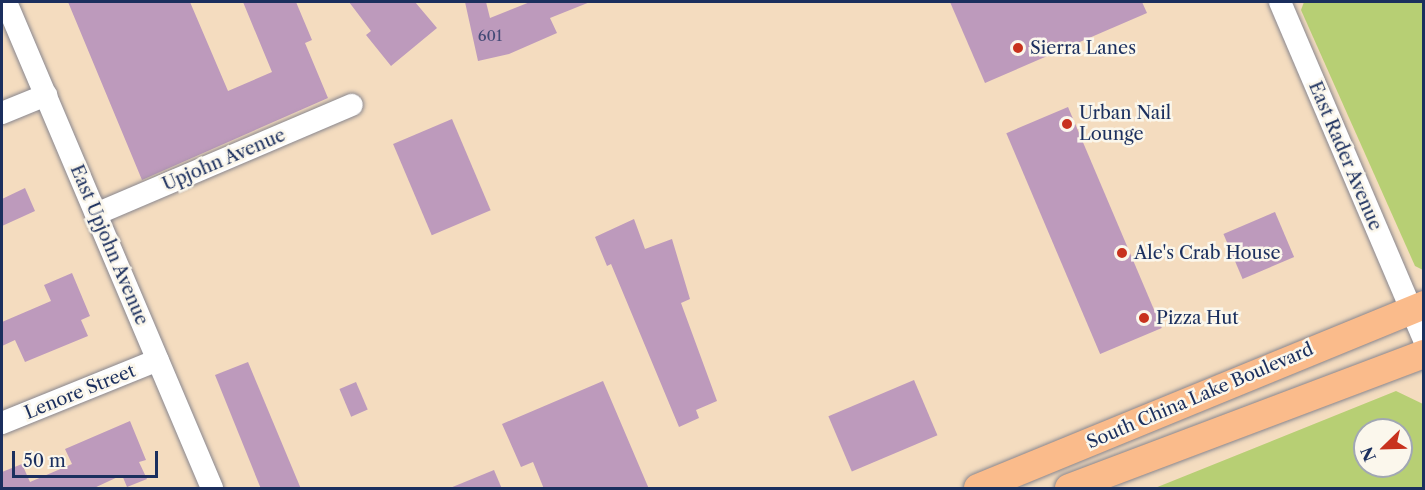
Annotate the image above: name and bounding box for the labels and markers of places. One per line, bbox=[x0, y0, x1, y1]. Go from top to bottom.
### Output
place label: Sierra Lanes bbox=[1030, 37, 1136, 59]
marker: Sierra Lanes bbox=[1011, 41, 1025, 55]
place label: Urban Nail Lounge bbox=[1079, 103, 1171, 146]
marker: Urban Nail Lounge bbox=[1060, 117, 1074, 131]
place label: Ale's Crab House bbox=[1134, 242, 1281, 264]
marker: Ale's Crab House bbox=[1115, 246, 1129, 260]
place label: Pizza Hut bbox=[1156, 307, 1239, 329]
marker: Pizza Hut bbox=[1137, 311, 1151, 325]

